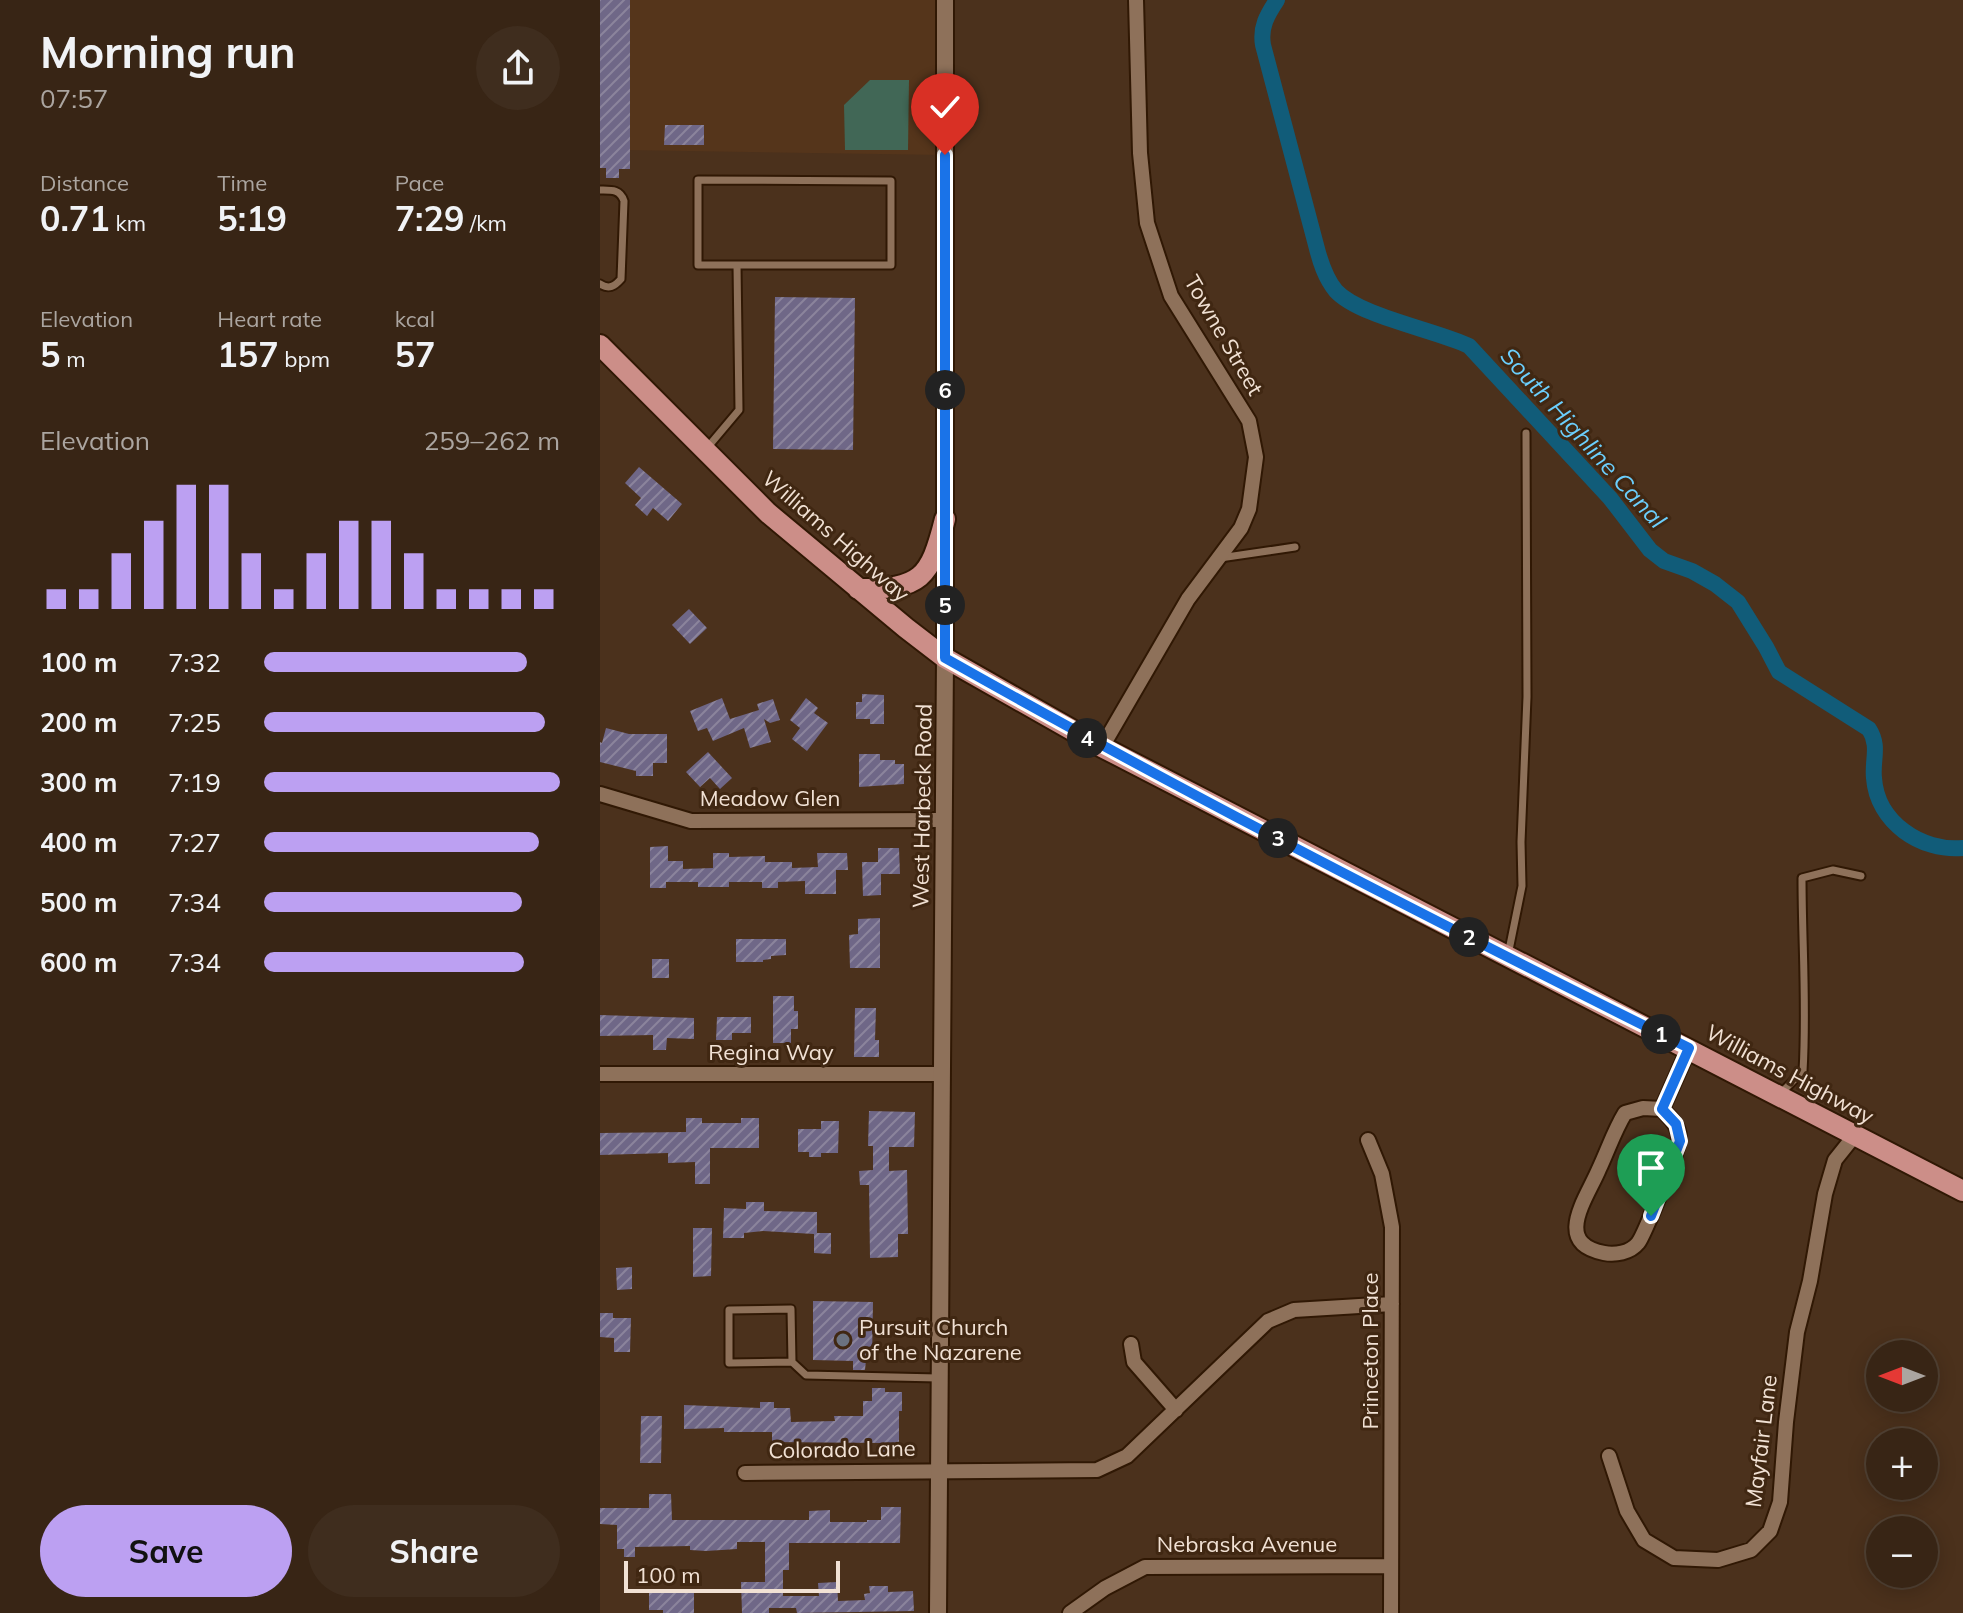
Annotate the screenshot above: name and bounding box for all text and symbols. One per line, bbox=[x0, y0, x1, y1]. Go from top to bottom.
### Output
text: Morning run bbox=[40, 24, 296, 79]
button: share bbox=[476, 26, 560, 110]
pin bbox=[911, 73, 979, 155]
text: 07:57 bbox=[40, 82, 108, 115]
icon: check bbox=[923, 85, 967, 129]
text: Distance bbox=[40, 169, 129, 197]
text: Time bbox=[217, 169, 267, 197]
text: Pace bbox=[395, 169, 444, 197]
text: 0.71 bbox=[40, 197, 110, 240]
text: 5:19 bbox=[217, 197, 287, 240]
text: 7:29 bbox=[395, 197, 464, 240]
text: km bbox=[110, 209, 146, 237]
text: /km bbox=[464, 209, 507, 237]
street label: Towne Street bbox=[1178, 270, 1270, 401]
text: Elevation bbox=[40, 305, 133, 333]
text: Heart rate bbox=[217, 305, 322, 333]
text: kcal bbox=[395, 305, 435, 333]
text: 5 bbox=[40, 333, 60, 376]
text: 157 bbox=[217, 333, 279, 376]
text: 57 bbox=[395, 333, 435, 376]
water label: South Highline Canal bbox=[1495, 341, 1673, 534]
text: m bbox=[60, 345, 85, 373]
text: bpm bbox=[279, 345, 330, 373]
pin: 6 bbox=[925, 370, 965, 410]
text: 6 bbox=[938, 376, 952, 404]
text: Elevation bbox=[40, 424, 150, 457]
text: 259–262 m bbox=[424, 424, 560, 457]
street label: Williams Highway bbox=[756, 464, 916, 608]
pin: 5 bbox=[925, 585, 965, 625]
text: 5 bbox=[938, 591, 952, 619]
text: 100 m bbox=[40, 646, 117, 679]
text: 7:32 bbox=[168, 646, 221, 679]
street label: West Harbeck Road bbox=[906, 704, 938, 908]
text: 200 m bbox=[40, 706, 117, 739]
text: 7:25 bbox=[168, 706, 221, 739]
pin: 4 bbox=[1067, 718, 1107, 758]
text: 4 bbox=[1080, 724, 1094, 752]
text: 300 m bbox=[40, 766, 117, 799]
text: 7:19 bbox=[168, 766, 221, 799]
street label: Meadow Glen bbox=[700, 784, 840, 812]
pin: 3 bbox=[1258, 818, 1298, 858]
text: 3 bbox=[1271, 824, 1285, 852]
text: 400 m bbox=[40, 826, 117, 859]
text: 7:27 bbox=[168, 826, 221, 859]
text: 500 m bbox=[40, 886, 117, 919]
text: 7:34 bbox=[168, 886, 221, 919]
pin: 2 bbox=[1449, 917, 1489, 957]
text: 2 bbox=[1462, 923, 1476, 951]
text: 600 m bbox=[40, 946, 117, 979]
text: 7:34 bbox=[168, 946, 221, 979]
pin: 1 bbox=[1641, 1014, 1681, 1054]
street label: Williams Highway bbox=[1701, 1018, 1879, 1130]
text: 1 bbox=[1654, 1020, 1668, 1048]
street label: Regina Way bbox=[708, 1038, 834, 1066]
pin bbox=[1617, 1134, 1685, 1216]
icon: arrive bbox=[1629, 1146, 1673, 1190]
street label: Princeton Place bbox=[1356, 1272, 1384, 1430]
place label: Pursuit Church of the Nazarene bbox=[859, 1313, 1022, 1366]
marker: Pursuit Church of the Nazarene bbox=[834, 1331, 852, 1349]
north arrow bbox=[1866, 1340, 1938, 1412]
map controls bbox=[1866, 1340, 1938, 1588]
street label: Mayfair Lane bbox=[1739, 1373, 1783, 1509]
button: + bbox=[1866, 1428, 1938, 1500]
street label: Colorado Lane bbox=[768, 1434, 916, 1464]
button: Save bbox=[40, 1505, 292, 1597]
button: Share bbox=[308, 1505, 560, 1597]
button: − bbox=[1866, 1516, 1938, 1588]
street label: Nebraska Avenue bbox=[1157, 1530, 1337, 1558]
scale bar bbox=[624, 1557, 840, 1593]
text: 100 m bbox=[636, 1561, 701, 1589]

